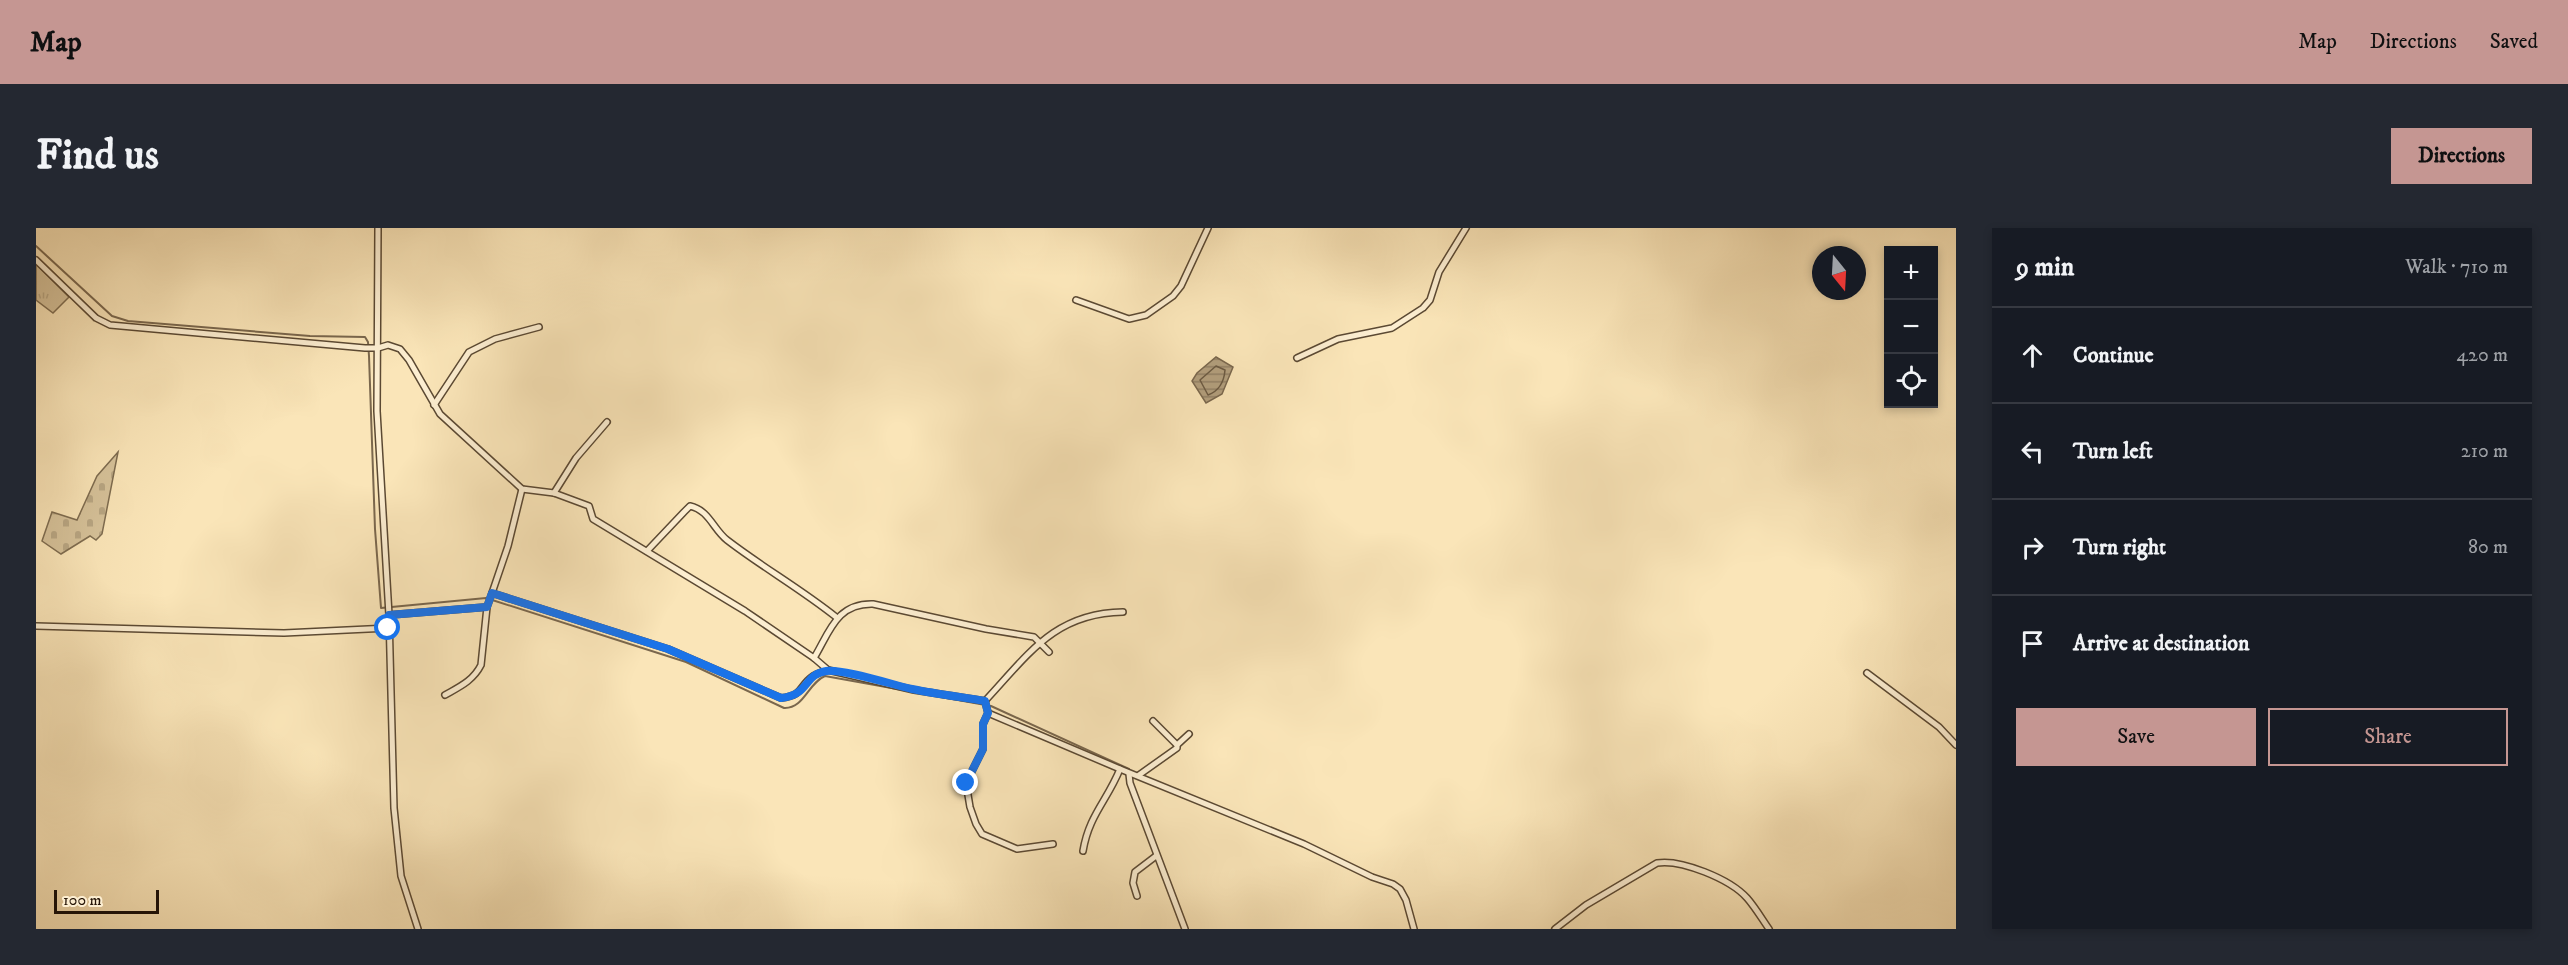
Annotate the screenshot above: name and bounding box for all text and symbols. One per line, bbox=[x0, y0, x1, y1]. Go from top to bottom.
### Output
text: Map bbox=[30, 25, 82, 60]
text: Map bbox=[2298, 29, 2337, 55]
text: Directions bbox=[2370, 29, 2457, 55]
text: Saved bbox=[2490, 29, 2538, 55]
button: Directions bbox=[2391, 128, 2532, 184]
text: Find us bbox=[36, 130, 159, 182]
north arrow bbox=[1812, 246, 1866, 300]
map controls bbox=[1884, 246, 1938, 408]
button: + bbox=[1884, 246, 1938, 300]
text: 9 min bbox=[2016, 251, 2074, 284]
text: Walk · 710 m bbox=[2405, 255, 2508, 280]
button: − bbox=[1884, 300, 1938, 354]
icon: ahead bbox=[2016, 339, 2049, 372]
text: Continue bbox=[2073, 342, 2154, 369]
text: 420 m bbox=[2457, 343, 2508, 368]
button: locate bbox=[1884, 354, 1938, 408]
icon: left bbox=[2016, 435, 2049, 468]
text: Turn left bbox=[2073, 438, 2153, 465]
text: 210 m bbox=[2461, 439, 2508, 464]
icon: right bbox=[2016, 531, 2049, 564]
text: Turn right bbox=[2073, 534, 2166, 561]
text: 80 m bbox=[2468, 535, 2508, 560]
route start bbox=[374, 614, 400, 640]
icon: arrive bbox=[2016, 627, 2049, 660]
text: Arrive at destination bbox=[2073, 630, 2250, 657]
button: Save bbox=[2016, 708, 2256, 766]
button: Share bbox=[2268, 708, 2508, 766]
route end bbox=[952, 769, 978, 795]
scale bar bbox=[54, 887, 159, 914]
text: 100 m bbox=[63, 890, 102, 910]

